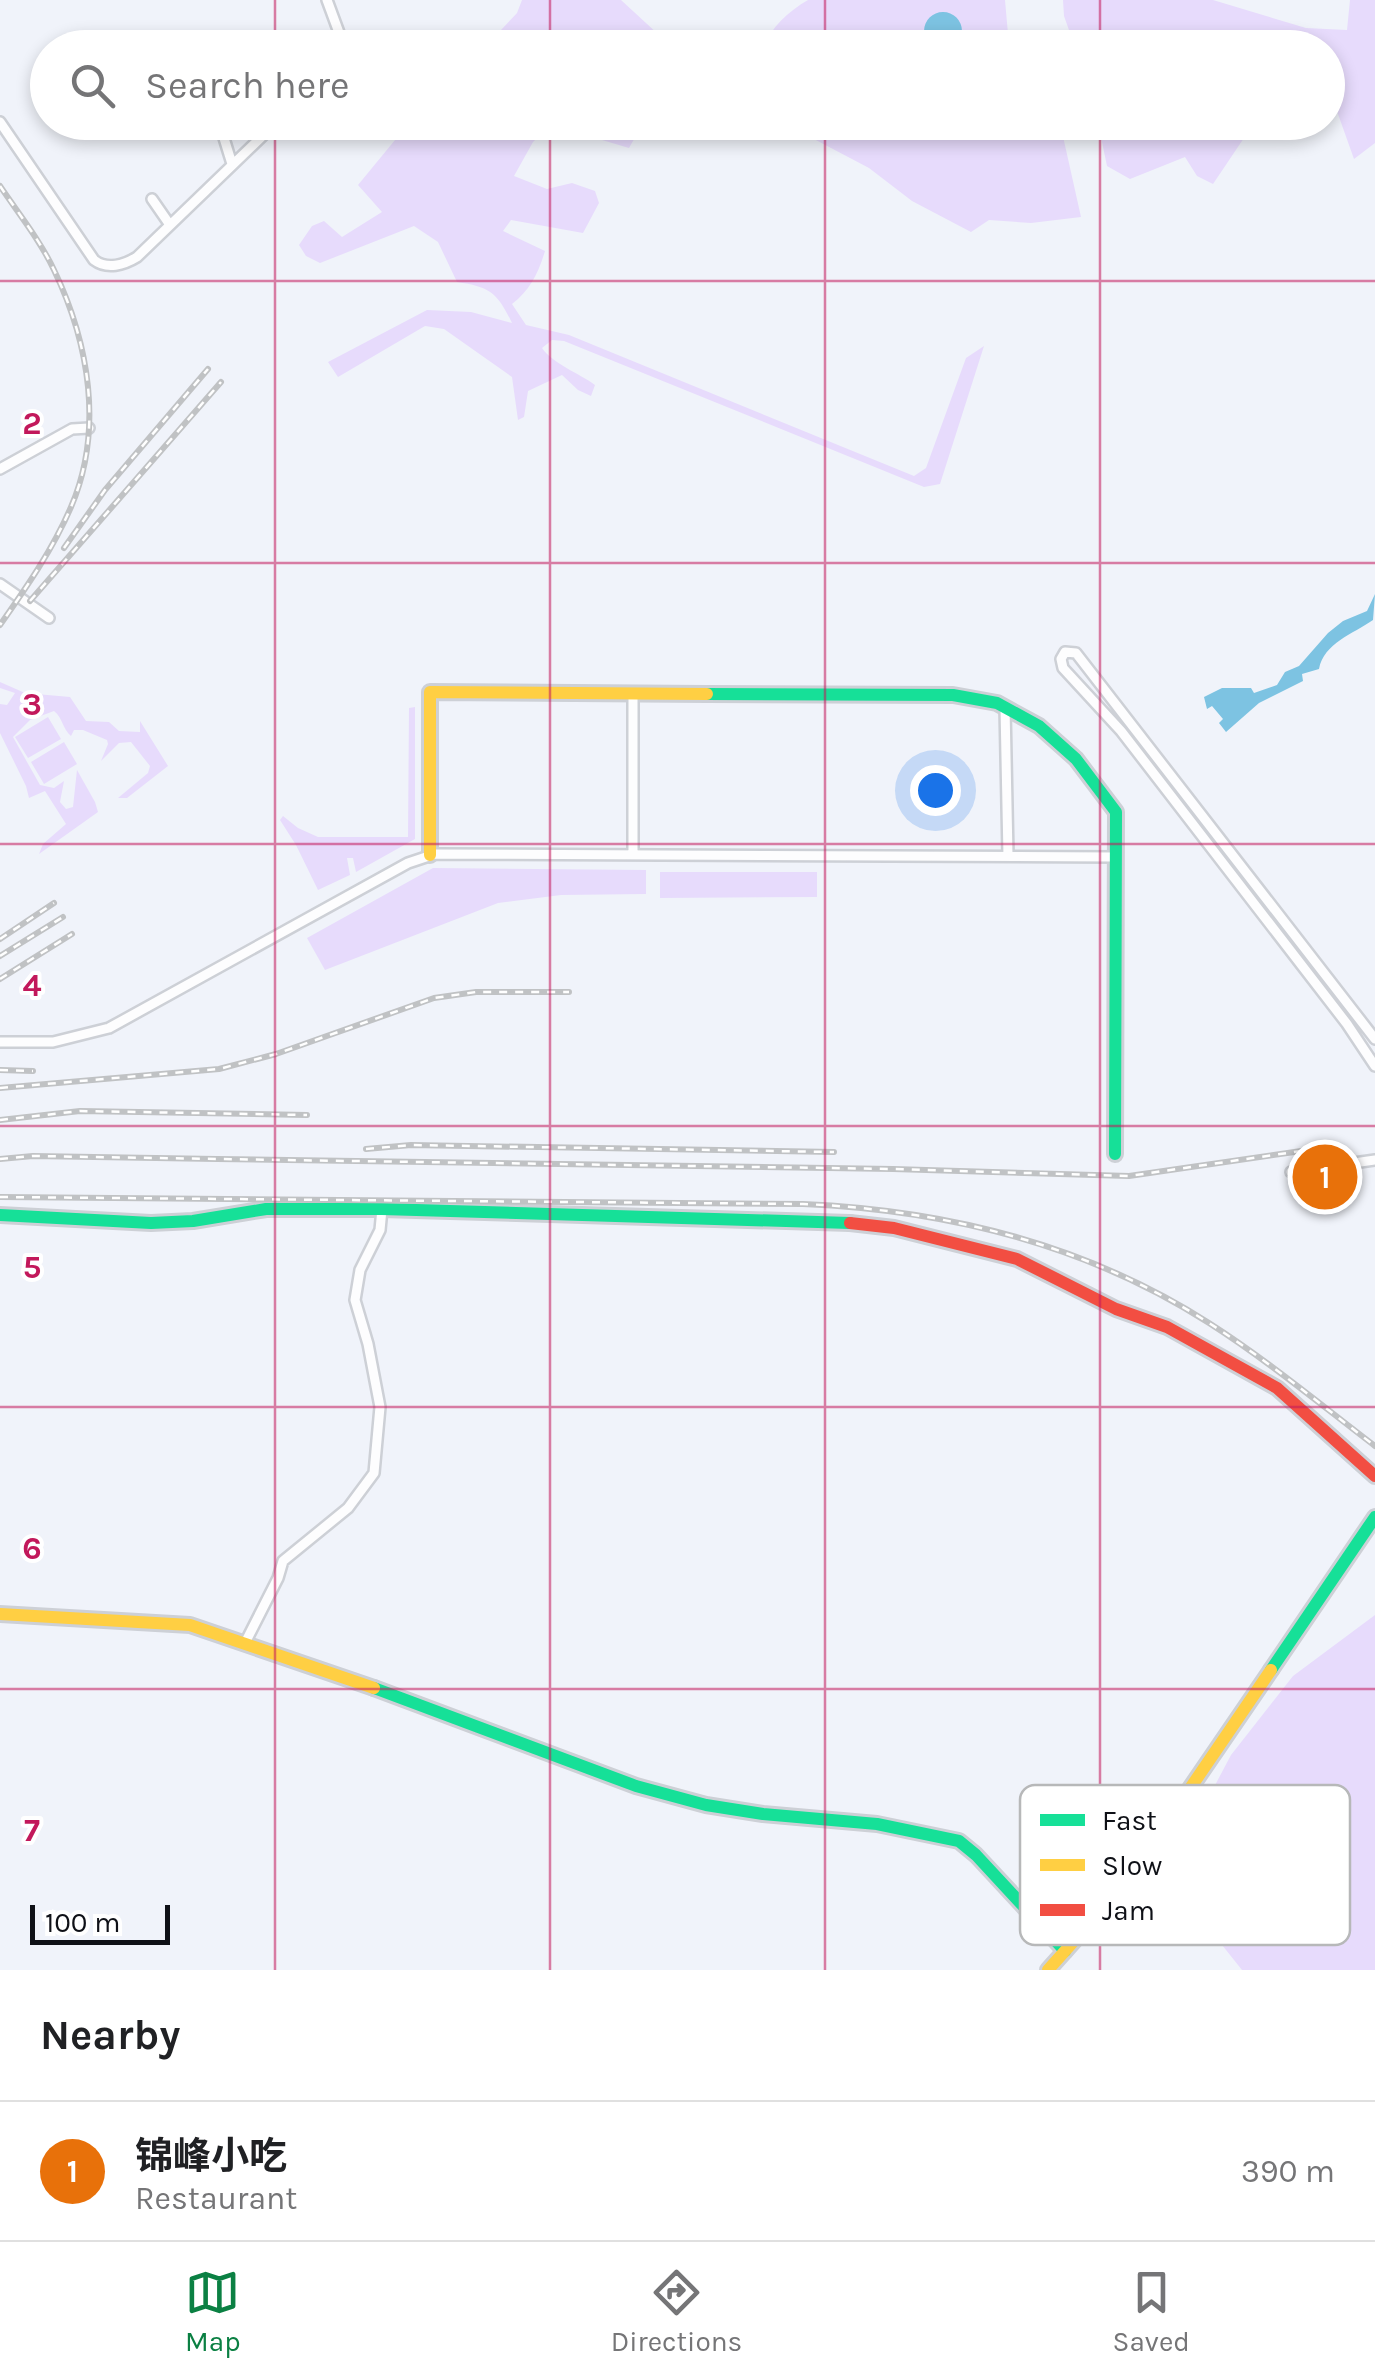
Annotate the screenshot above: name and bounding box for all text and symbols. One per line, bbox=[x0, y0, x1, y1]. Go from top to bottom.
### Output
search box bbox=[30, 30, 1345, 140]
icon: search bbox=[65, 58, 120, 113]
text: Search here bbox=[145, 63, 349, 108]
text: 2 bbox=[22, 405, 42, 442]
text: 3 bbox=[22, 686, 42, 723]
your location bbox=[910, 765, 961, 816]
text: 4 bbox=[22, 967, 42, 1004]
pin: 1 bbox=[1292, 1140, 1358, 1214]
text: 5 bbox=[23, 1249, 41, 1286]
text: 6 bbox=[22, 1530, 42, 1567]
legend bbox=[1020, 1785, 1350, 1945]
text: Fast bbox=[1102, 1804, 1157, 1837]
text: 7 bbox=[24, 1812, 40, 1849]
text: Slow bbox=[1102, 1849, 1162, 1882]
text: Jam bbox=[1102, 1894, 1155, 1927]
scale bar bbox=[30, 1900, 170, 1944]
text: 100 m bbox=[45, 1906, 120, 1939]
text: Nearby bbox=[40, 2010, 180, 2060]
text: 锦峰小吃 bbox=[135, 2134, 287, 2179]
text: 1 bbox=[67, 2153, 78, 2190]
text: 390 m bbox=[1241, 2153, 1335, 2190]
text: Restaurant bbox=[135, 2180, 297, 2217]
tab: Map bbox=[185, 2265, 241, 2358]
tab: Directions bbox=[611, 2265, 742, 2358]
tab: Saved bbox=[1112, 2265, 1190, 2358]

